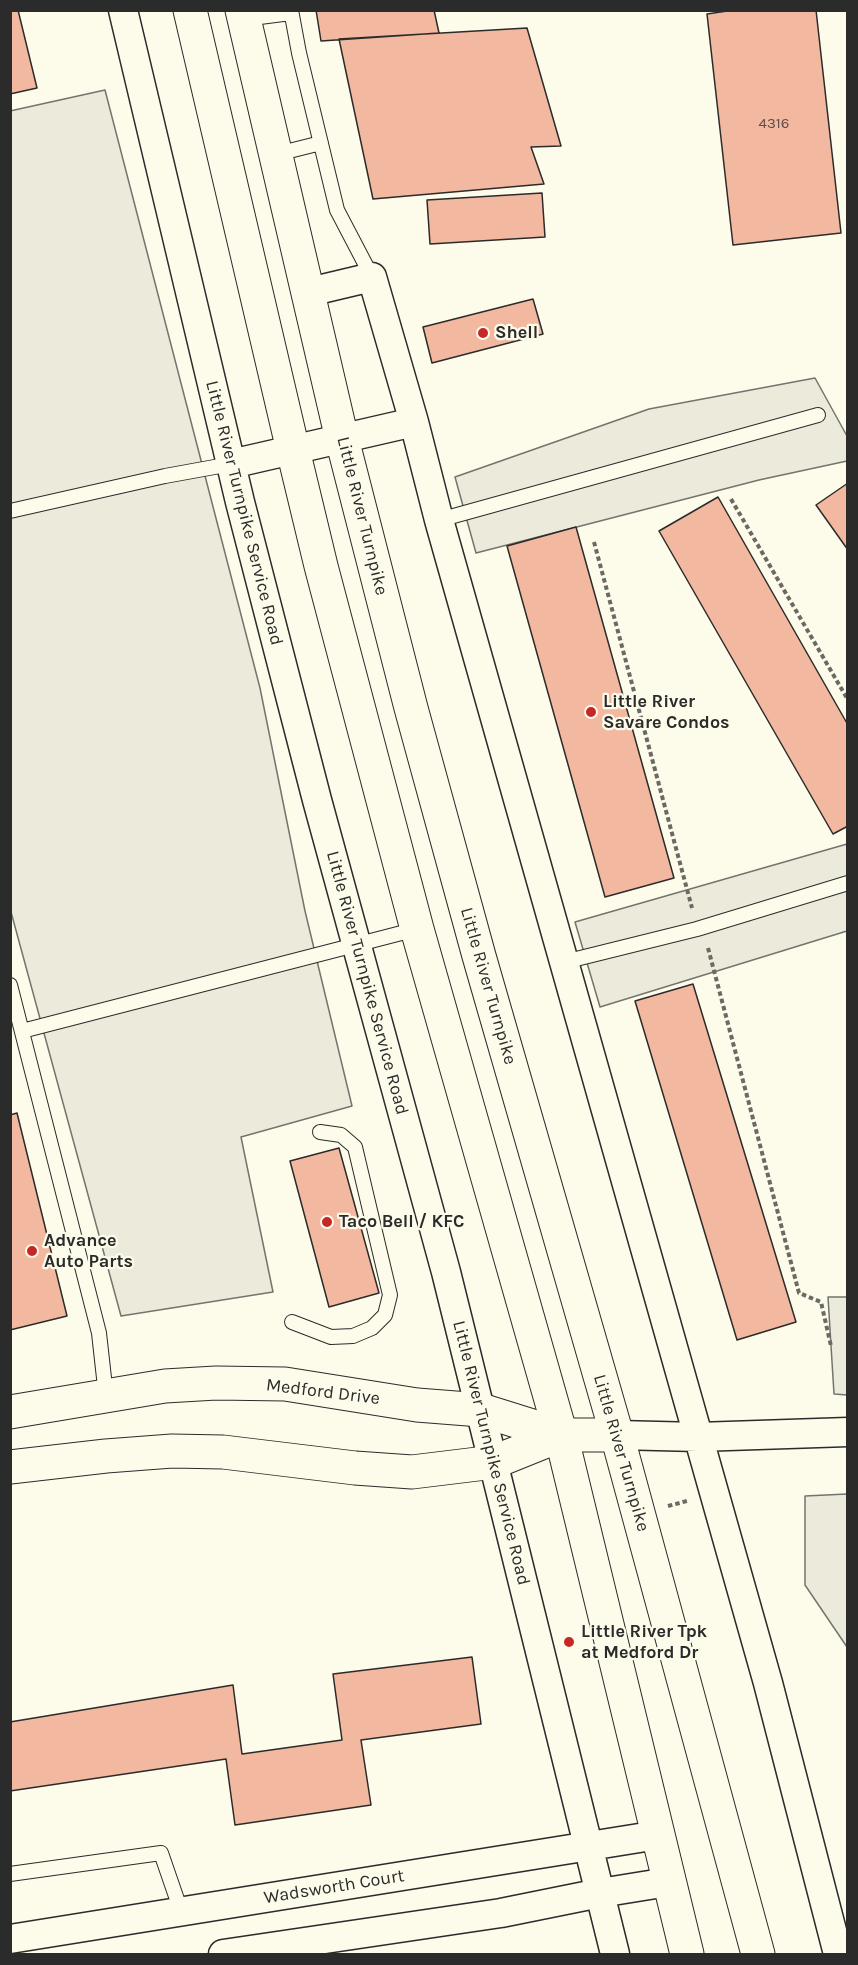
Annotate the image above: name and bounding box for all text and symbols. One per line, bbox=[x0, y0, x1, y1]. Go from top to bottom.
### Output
house number: 4316 bbox=[759, 115, 789, 133]
place label: Shell bbox=[495, 322, 538, 344]
marker: Shell bbox=[476, 326, 490, 340]
street label: Little River Turnpike Service Road bbox=[201, 378, 287, 648]
street label: Little River Turnpike bbox=[332, 434, 392, 598]
place label: Little River Savare Condos bbox=[603, 691, 730, 734]
marker: Little River Savare Condos bbox=[584, 705, 598, 719]
street label: Little River Turnpike Service Road bbox=[321, 849, 413, 1117]
street label: Little River Turnpike bbox=[455, 905, 521, 1067]
place label: Taco Bell / KFC bbox=[339, 1211, 464, 1233]
marker: Taco Bell / KFC bbox=[320, 1215, 334, 1229]
place label: Advance Auto Parts bbox=[44, 1230, 133, 1272]
marker: Advance Auto Parts bbox=[25, 1244, 39, 1258]
street label: Little River Turnpike Service Road bbox=[448, 1318, 534, 1588]
street label: Little River Turnpike bbox=[588, 1372, 654, 1534]
street label: Medford Drive bbox=[265, 1374, 381, 1410]
place label: Little River Tpk at Medford Dr bbox=[581, 1621, 707, 1664]
marker: Little River Tpk at Medford Dr bbox=[562, 1635, 576, 1649]
street label: Wadsworth Court bbox=[262, 1865, 406, 1909]

